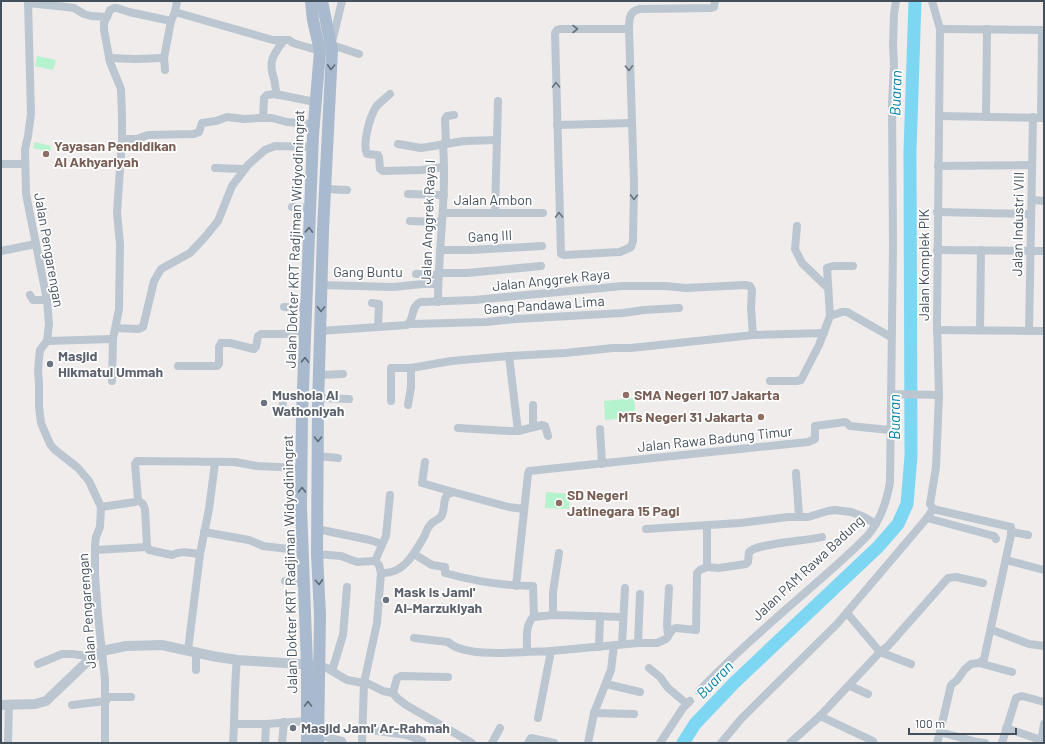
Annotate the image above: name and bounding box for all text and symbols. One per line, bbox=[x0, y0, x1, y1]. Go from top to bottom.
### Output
one-way arrow bbox=[572, 25, 578, 33]
one-way arrow bbox=[327, 64, 336, 70]
one-way arrow bbox=[625, 65, 634, 71]
water label: Buaran bbox=[885, 70, 905, 116]
one-way arrow bbox=[552, 82, 560, 88]
street label: Jalan Dokter KRT Radjiman Widyodiningrat bbox=[281, 109, 308, 369]
place label: Yayasan Pendidikan Al Akhyariyah bbox=[54, 137, 176, 170]
marker: Yayasan Pendidikan Al Akhyariyah bbox=[41, 149, 51, 159]
street label: Jalan Anggrek Raya I bbox=[417, 159, 438, 285]
street label: Jalan Industri VIII bbox=[1008, 172, 1027, 276]
street label: Jalan Pengarengan bbox=[31, 191, 68, 308]
street label: Jalan Ambon bbox=[454, 191, 532, 208]
one-way arrow bbox=[630, 194, 638, 200]
street label: Jalan Komplek PIK bbox=[915, 208, 932, 321]
one-way arrow bbox=[555, 212, 563, 218]
street label: Gang III bbox=[467, 226, 513, 245]
one-way arrow bbox=[305, 227, 314, 233]
street label: Gang Buntu bbox=[333, 263, 403, 280]
street label: Jalan Anggrek Raya bbox=[491, 265, 611, 294]
street label: Gang Pandawa Lima bbox=[483, 292, 605, 317]
one-way arrow bbox=[317, 306, 325, 312]
place label: Masjid Hikmatul Ummah bbox=[58, 347, 163, 380]
one-way arrow bbox=[300, 357, 309, 363]
marker: Masjid Hikmatul Ummah bbox=[45, 359, 55, 369]
place label: Mushola Al Wathoniyah bbox=[272, 386, 344, 419]
place label: SMA Negeri 107 Jakarta bbox=[634, 386, 780, 403]
marker: SMA Negeri 107 Jakarta bbox=[621, 390, 631, 400]
water label: Buaran bbox=[885, 394, 903, 440]
marker: Mushola Al Wathoniyah bbox=[259, 398, 269, 408]
place label: MTs Negeri 31 Jakarta bbox=[618, 408, 753, 425]
marker: MTs Negeri 31 Jakarta bbox=[756, 412, 766, 422]
street label: Jalan Rawa Badung Timur bbox=[637, 422, 793, 455]
street label: Jalan Dokter KRT Radjiman Widyodiningrat bbox=[279, 434, 300, 694]
one-way arrow bbox=[314, 436, 322, 442]
place label: SD Negeri Jatinegara 15 Pagi bbox=[567, 486, 680, 519]
one-way arrow bbox=[298, 487, 306, 493]
marker: SD Negeri Jatinegara 15 Pagi bbox=[554, 498, 564, 508]
street label: Jalan PAM Rawa Badung bbox=[748, 511, 867, 624]
street label: Jalan Pengarengan bbox=[74, 553, 99, 669]
one-way arrow bbox=[314, 579, 323, 586]
place label: Mask is Jami' Al-Marzukiyah bbox=[394, 583, 482, 616]
marker: Mask is Jami' Al-Marzukiyah bbox=[381, 595, 391, 605]
water label: Buaran bbox=[692, 657, 737, 702]
one-way arrow bbox=[304, 701, 312, 707]
scale bar bbox=[909, 710, 1016, 736]
text: 100 m bbox=[915, 716, 945, 730]
place label: Masjid Jami' Ar-Rahmah bbox=[301, 719, 450, 736]
marker: Masjid Jami' Ar-Rahmah bbox=[288, 723, 298, 733]

